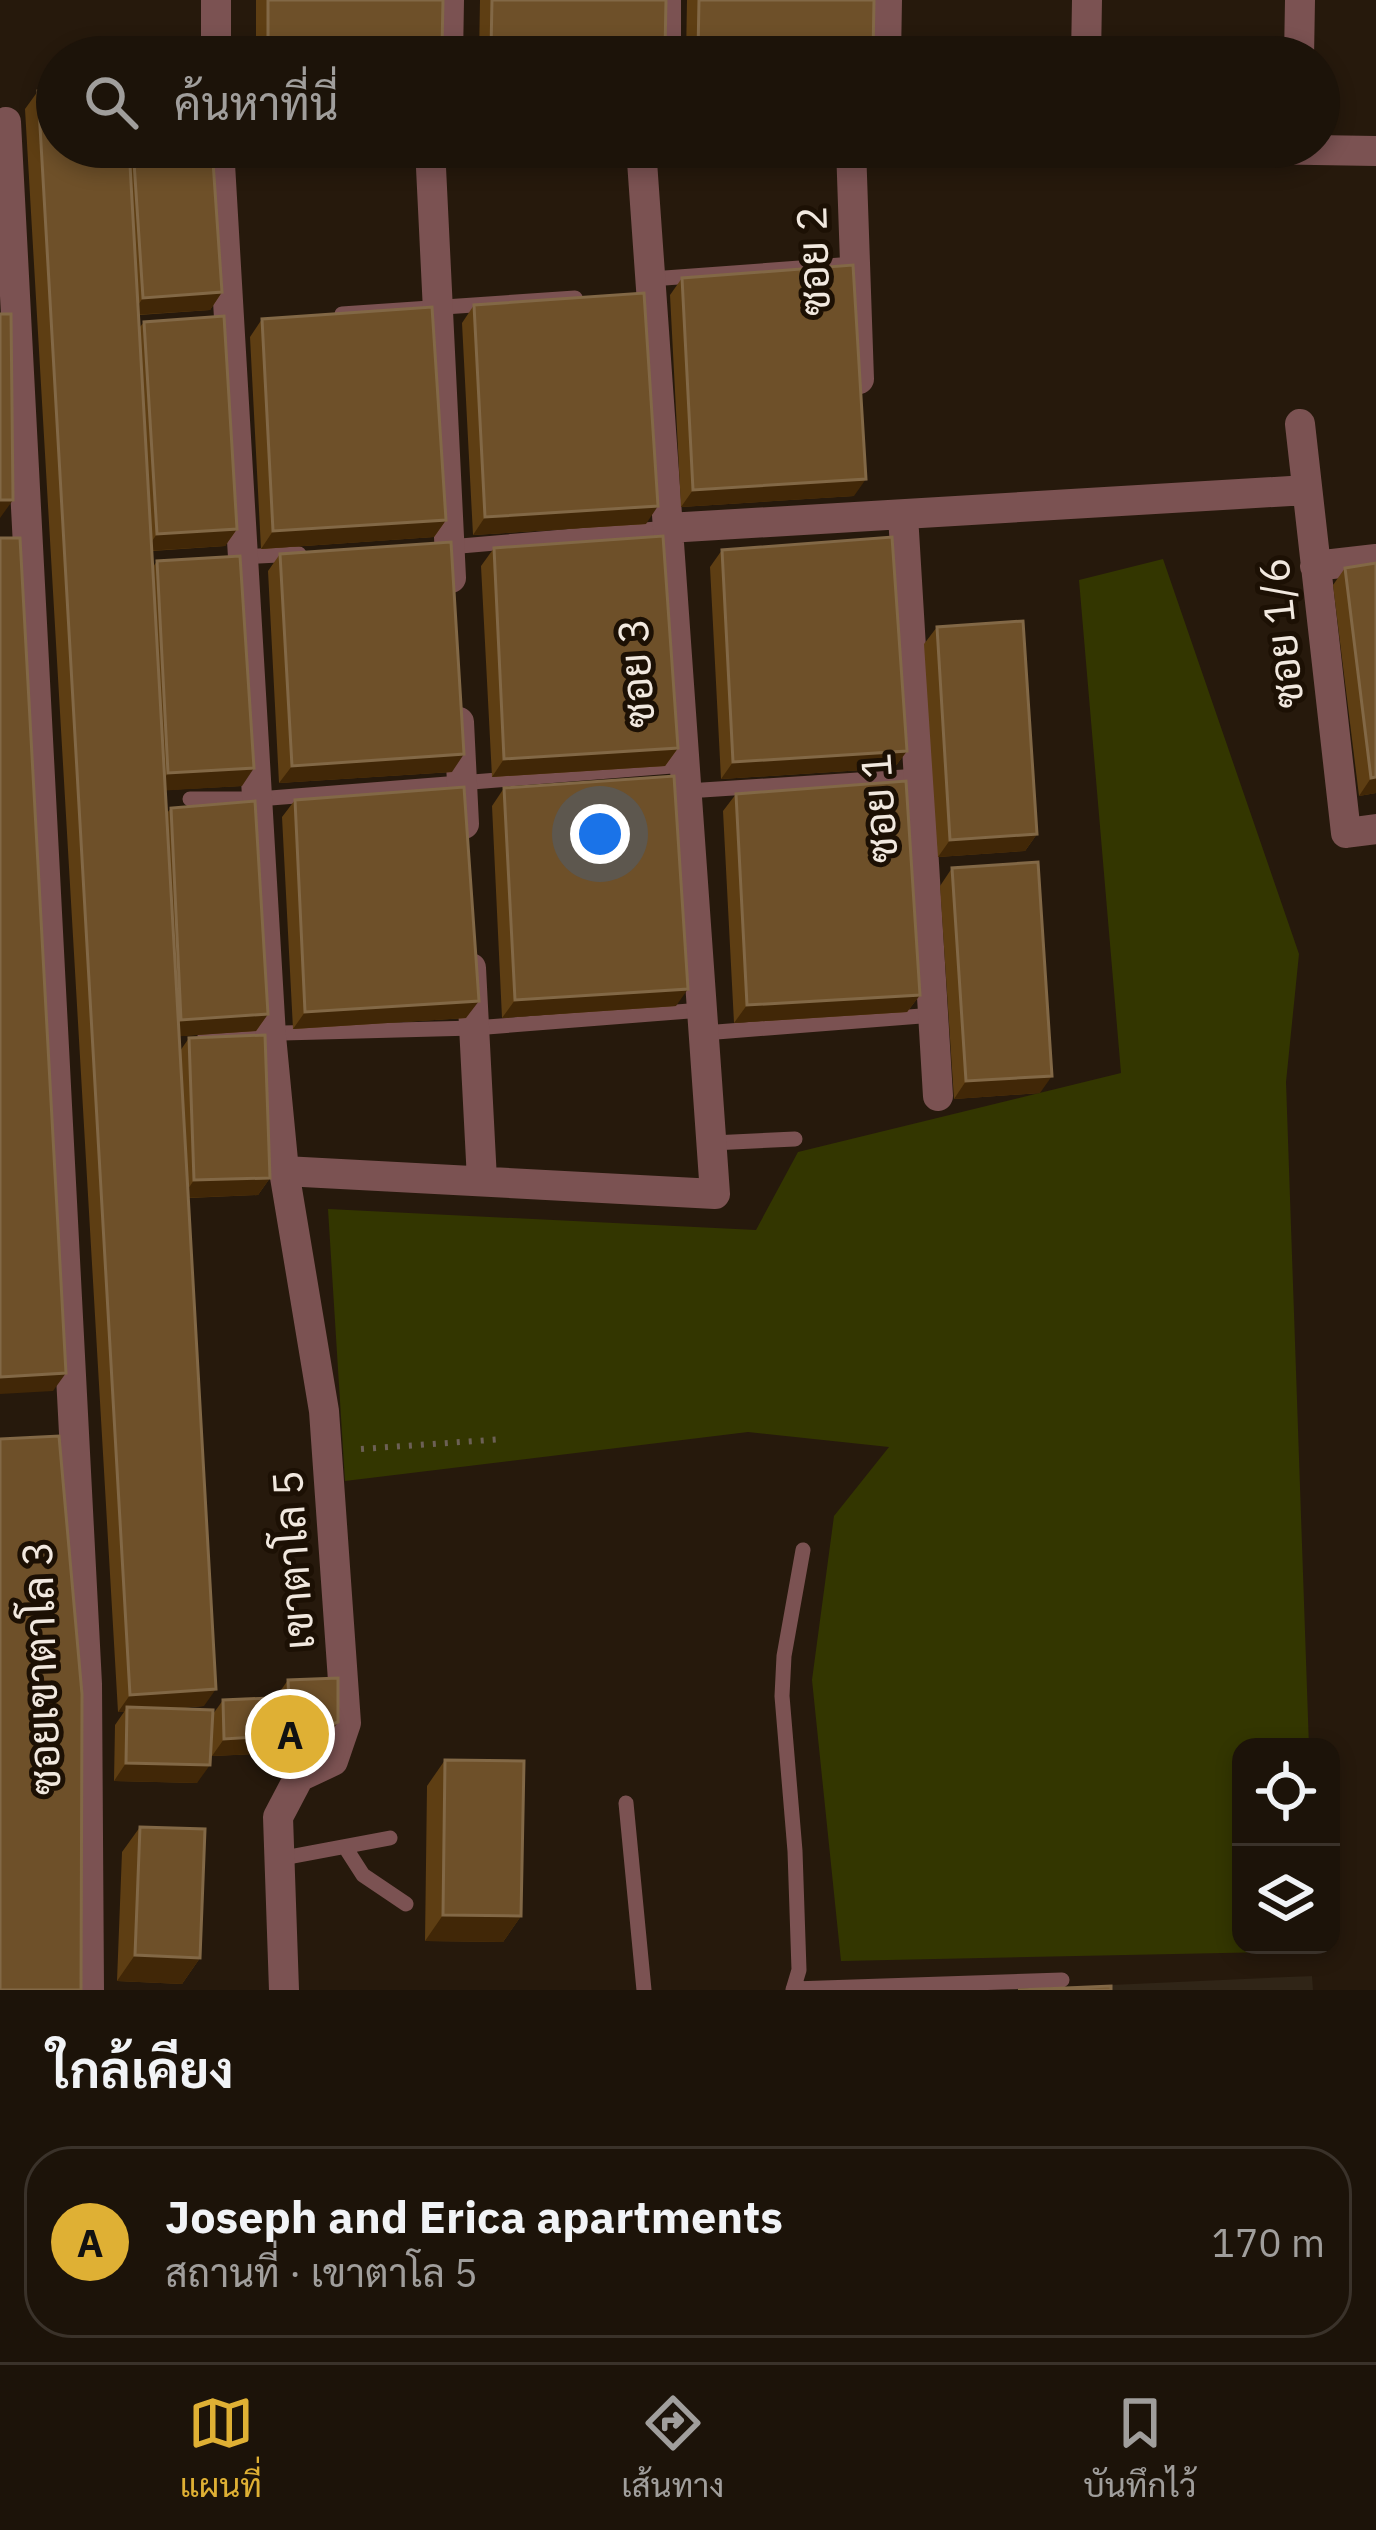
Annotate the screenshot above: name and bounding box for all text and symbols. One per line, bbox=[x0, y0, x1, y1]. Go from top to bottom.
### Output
search box bbox=[36, 36, 1340, 168]
icon: search bbox=[78, 69, 144, 135]
text: ค้นหาที่นี่ bbox=[174, 74, 338, 132]
street label: ซอย 2 bbox=[783, 205, 842, 317]
street label: ซอย 1/6 bbox=[1245, 555, 1316, 711]
street label: ซอย 3 bbox=[604, 616, 667, 730]
street label: ซอย 1 bbox=[847, 751, 910, 865]
your location bbox=[570, 804, 630, 864]
street label: เขาตาโล 5 bbox=[259, 1469, 326, 1652]
street label: ซอยเขาตาโล 3 bbox=[9, 1540, 72, 1796]
pin: A bbox=[251, 1689, 329, 1779]
map controls bbox=[1232, 1738, 1340, 1954]
button: locate bbox=[1232, 1738, 1340, 1846]
button: layers bbox=[1232, 1846, 1340, 1954]
text: ใกล้เคียง bbox=[48, 2036, 234, 2102]
text: Joseph and Erica apartments bbox=[165, 2187, 783, 2245]
text: A bbox=[77, 2217, 103, 2268]
text: 170 m bbox=[1212, 2217, 1325, 2268]
text: สถานที่ · เขาตาโล 5 bbox=[165, 2247, 478, 2298]
tab: แผนที่ bbox=[180, 2390, 262, 2506]
tab: เส้นทาง bbox=[621, 2390, 724, 2506]
tab: บันทึกไว้ bbox=[1084, 2390, 1196, 2506]

